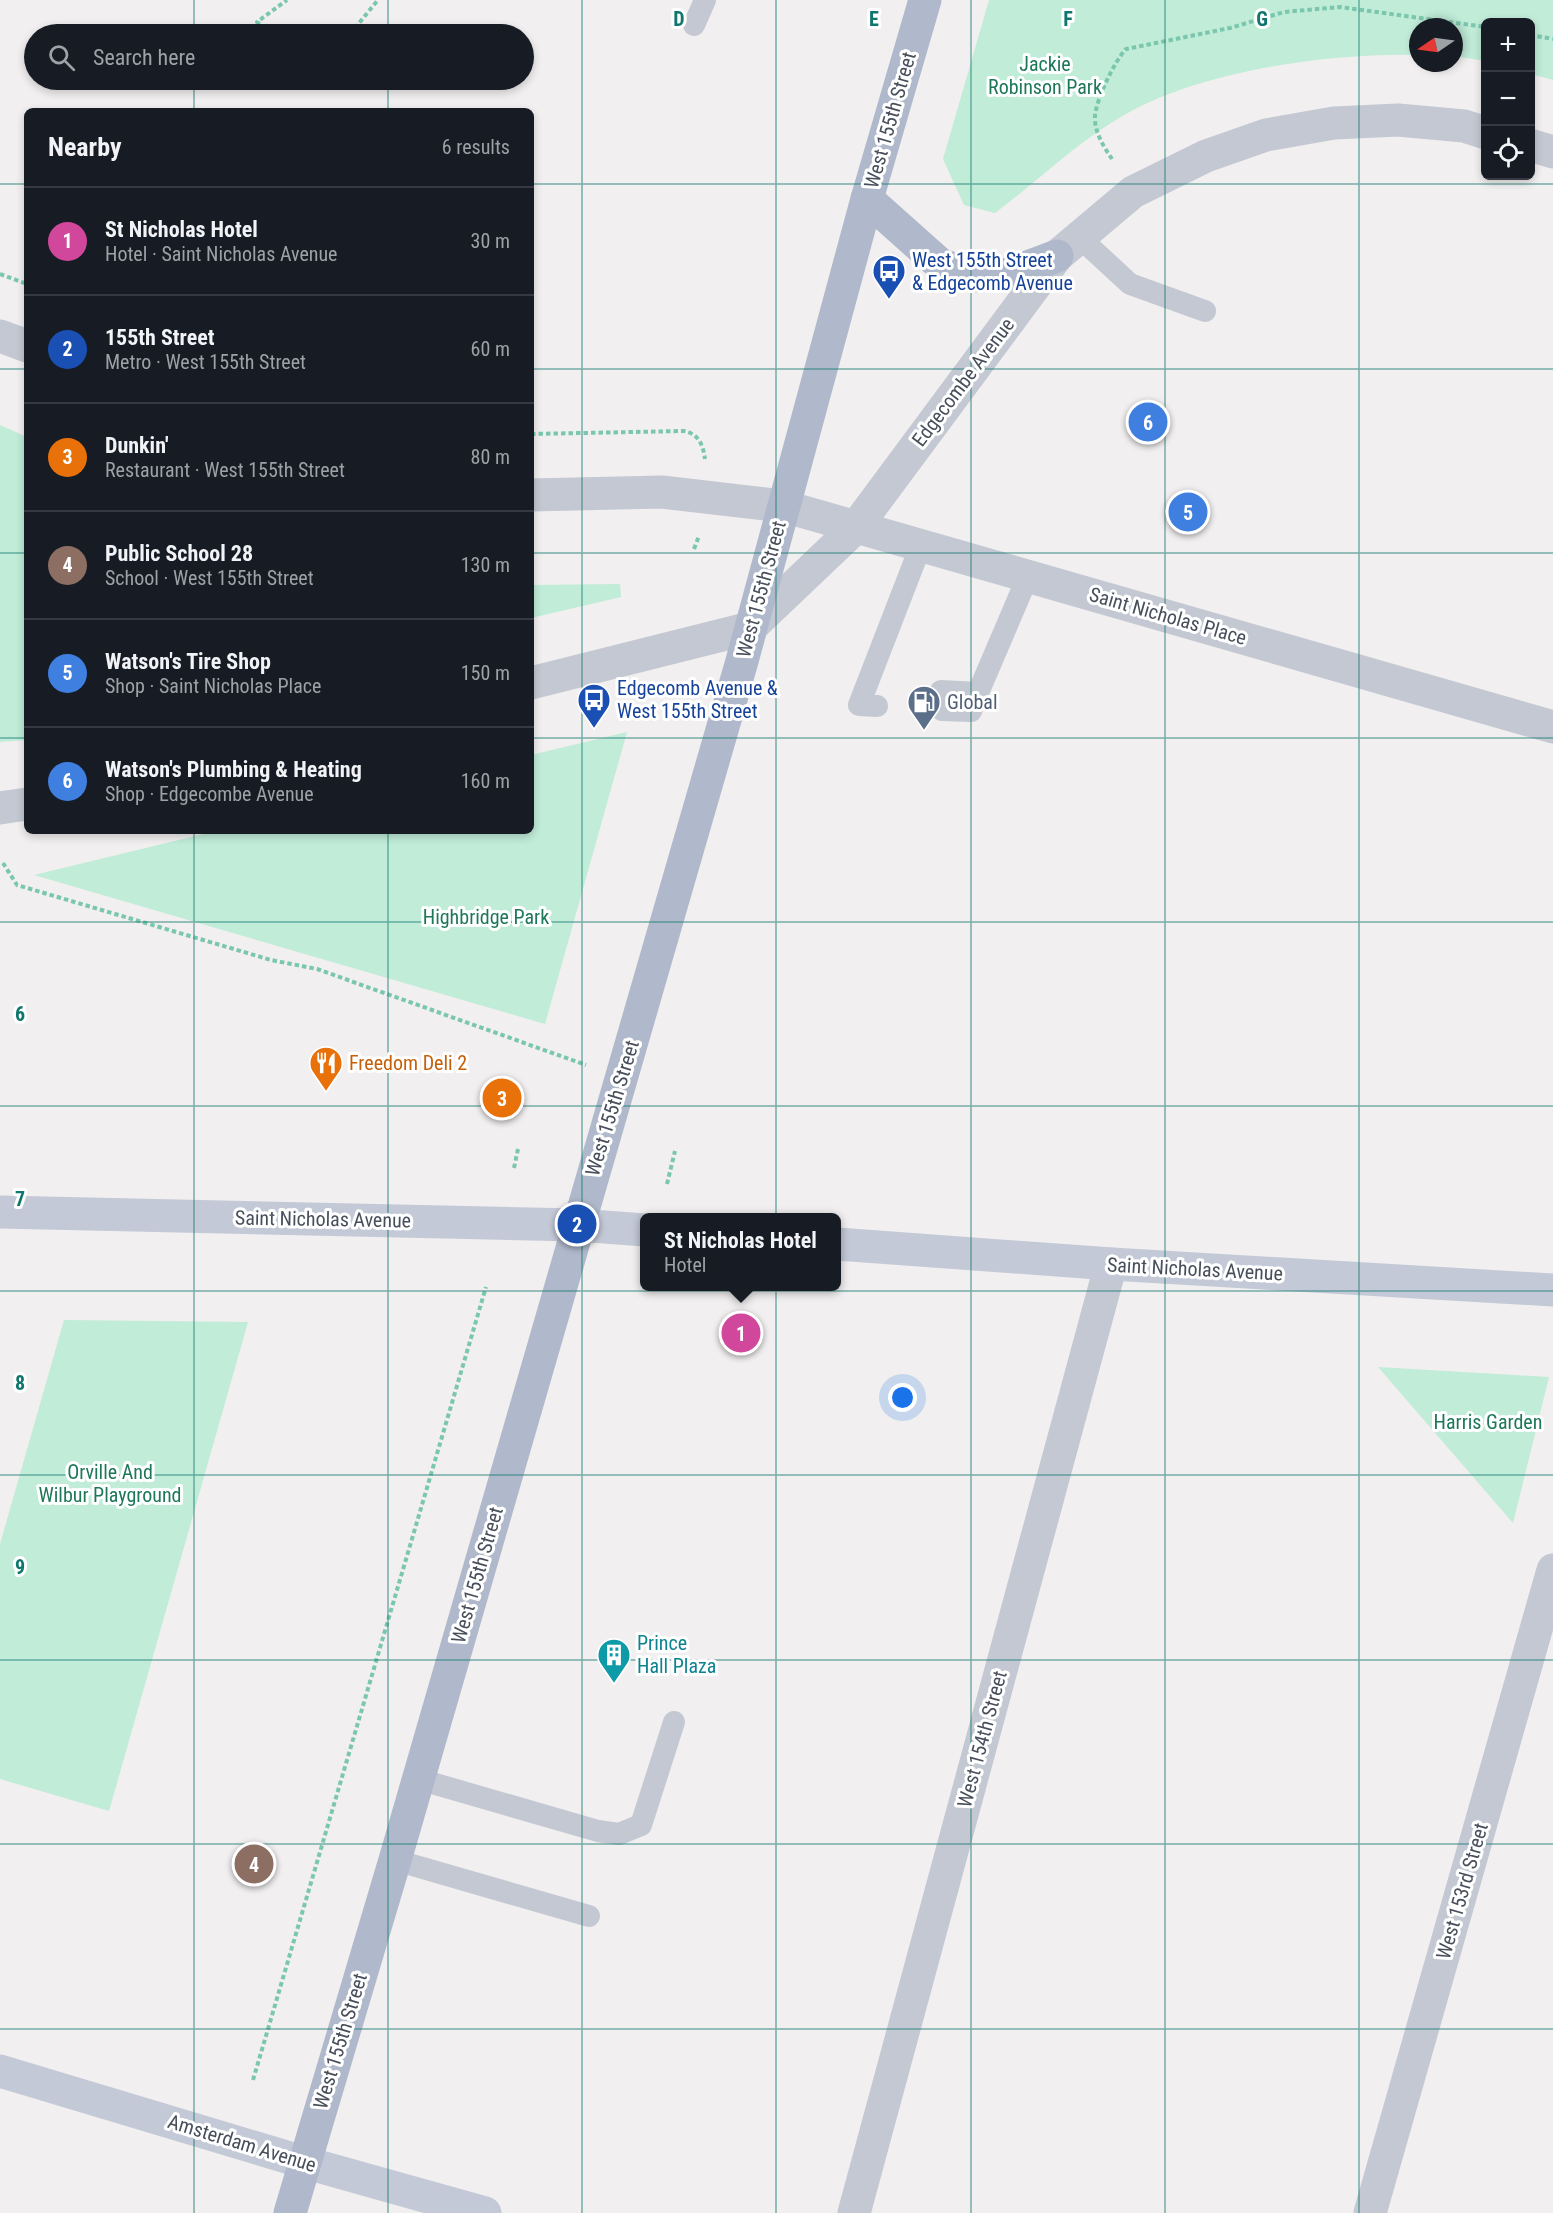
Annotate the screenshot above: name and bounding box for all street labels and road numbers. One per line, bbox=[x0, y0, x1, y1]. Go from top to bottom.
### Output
street label: West 155th Street bbox=[859, 49, 921, 191]
street label: Edgecombe Avenue bbox=[907, 313, 1019, 451]
street label: West 155th Street bbox=[731, 518, 791, 660]
street label: Saint Nicholas Place bbox=[1087, 582, 1249, 650]
street label: West 155th Street bbox=[580, 1037, 644, 1179]
street label: Saint Nicholas Avenue bbox=[235, 1205, 411, 1233]
street label: Saint Nicholas Avenue bbox=[1106, 1252, 1284, 1286]
street label: West 155th Street bbox=[446, 1504, 508, 1646]
street label: West 154th Street bbox=[952, 1668, 1012, 1810]
street label: West 153rd Street bbox=[1431, 1820, 1493, 1962]
street label: West 155th Street bbox=[308, 1970, 372, 2112]
street label: Amsterdam Avenue bbox=[165, 2109, 319, 2177]

